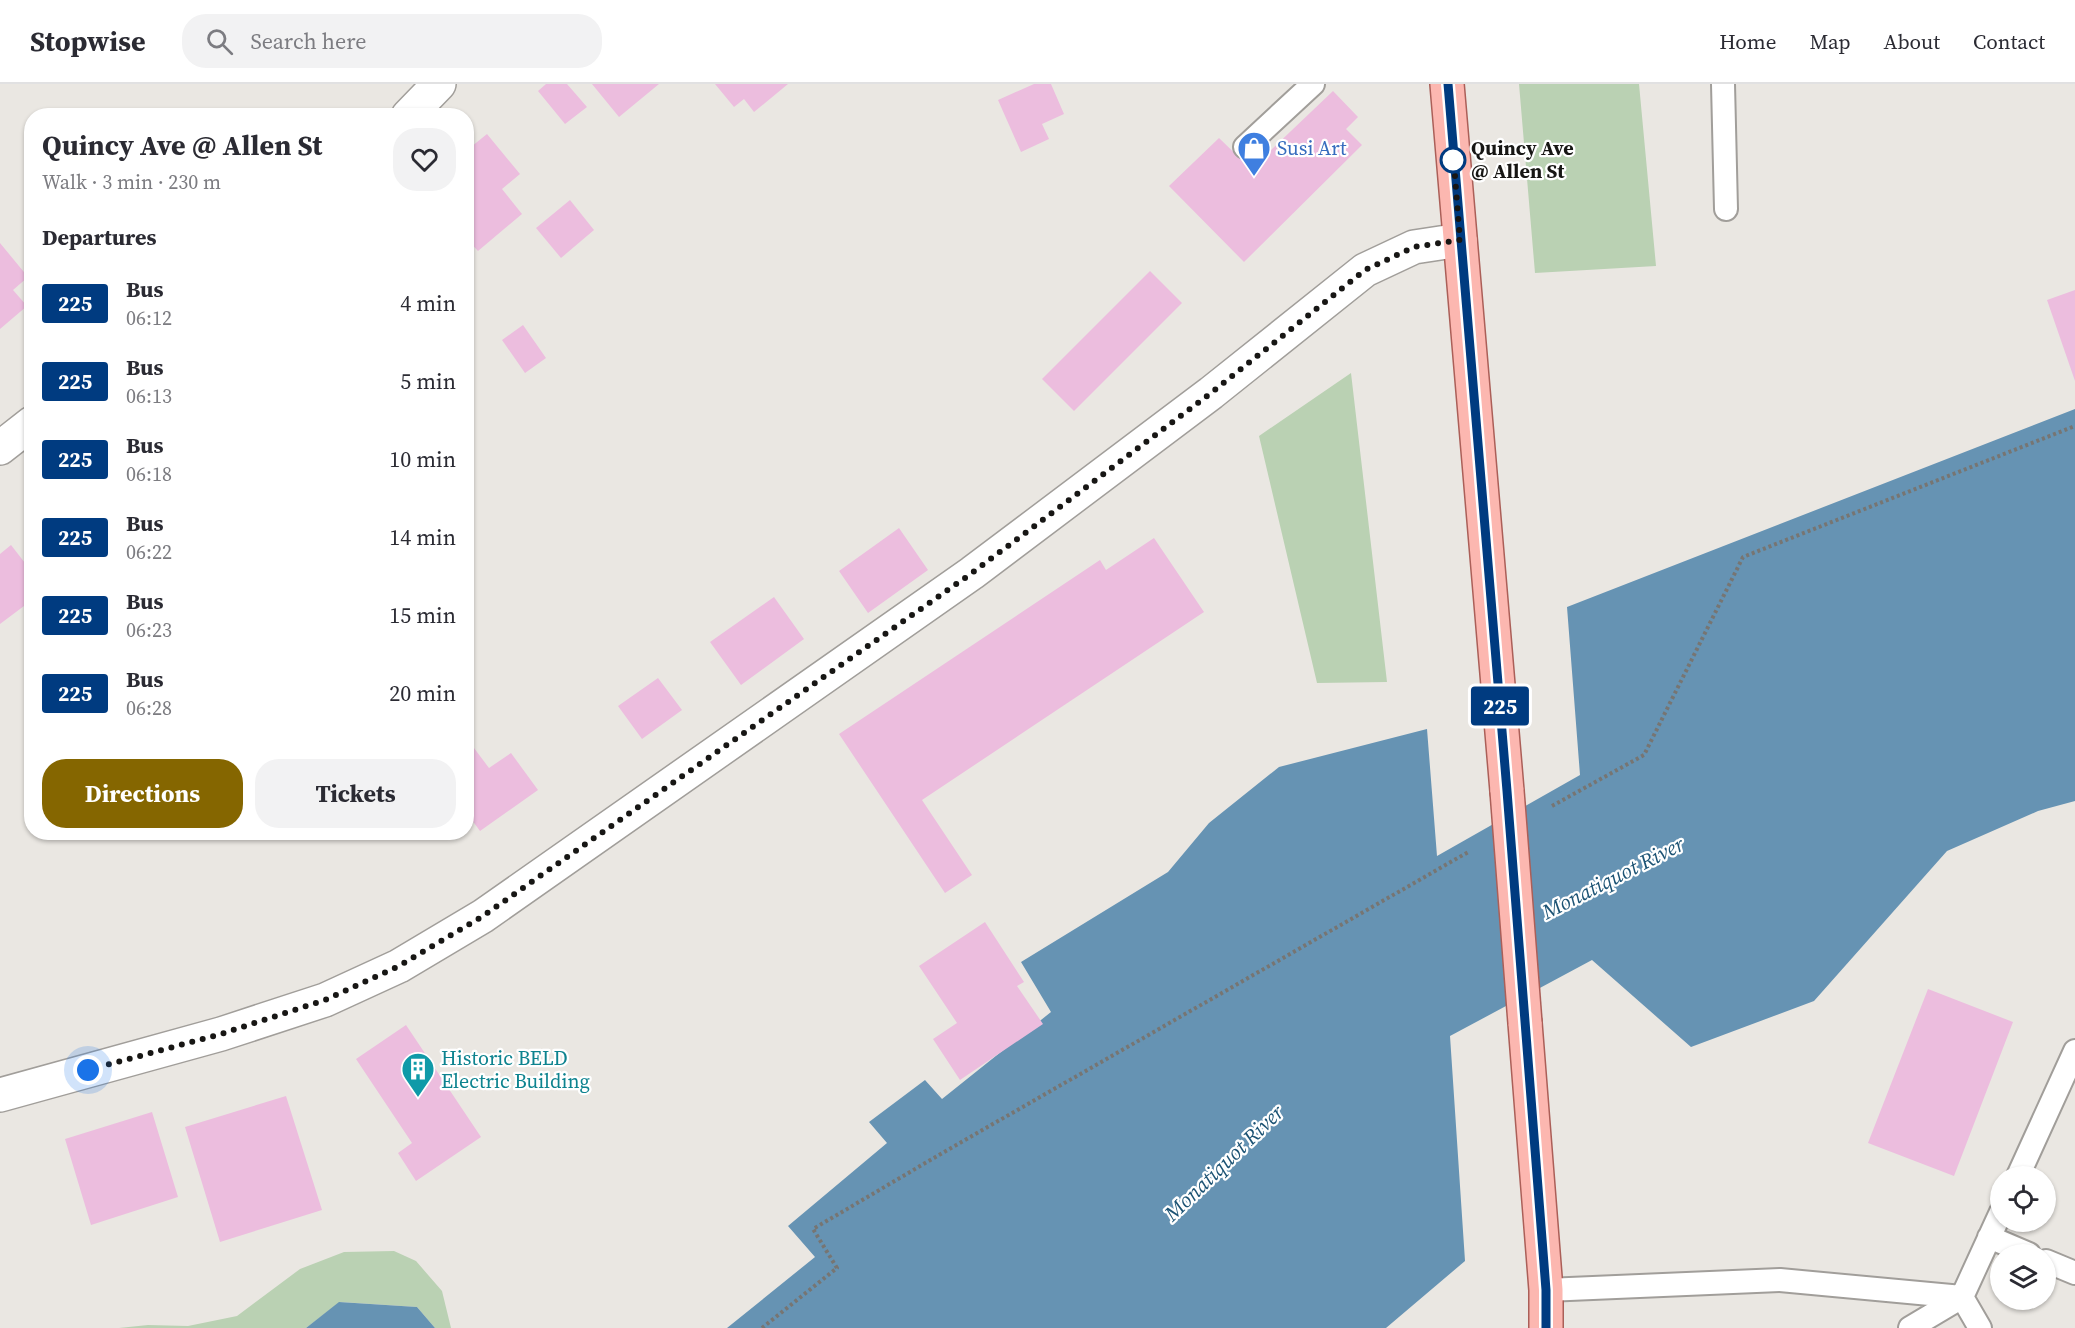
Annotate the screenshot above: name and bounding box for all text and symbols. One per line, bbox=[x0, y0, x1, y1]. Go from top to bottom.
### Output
search box bbox=[182, 14, 602, 68]
text: Stopwise bbox=[30, 22, 146, 60]
icon: search bbox=[203, 25, 236, 58]
text: Search here bbox=[251, 26, 367, 56]
text: Home bbox=[1719, 27, 1777, 56]
text: Map bbox=[1810, 27, 1851, 56]
text: About bbox=[1884, 27, 1940, 56]
text: Contact bbox=[1973, 27, 2045, 56]
text: Quincy Ave @ Allen St bbox=[42, 126, 322, 164]
button: heart bbox=[393, 128, 456, 191]
shop icon: Susi Art bbox=[1236, 130, 1272, 177]
place label: Susi Art bbox=[1277, 134, 1347, 162]
place label: Quincy Ave @ Allen St bbox=[1471, 134, 1574, 185]
marker: Quincy Ave @ Allen St bbox=[1440, 147, 1466, 173]
text: Walk · 3 min · 230 m bbox=[42, 168, 221, 196]
text: Departures bbox=[42, 222, 156, 252]
text: Bus bbox=[126, 274, 163, 304]
text: 4 min bbox=[400, 288, 456, 318]
text: 225 bbox=[58, 289, 92, 318]
text: 06:12 bbox=[126, 304, 172, 332]
text: Bus bbox=[126, 352, 163, 382]
text: 5 min bbox=[400, 366, 456, 396]
text: 225 bbox=[58, 367, 92, 396]
text: 06:13 bbox=[126, 382, 172, 410]
text: Bus bbox=[126, 430, 163, 460]
text: 10 min bbox=[389, 444, 456, 474]
text: 225 bbox=[58, 445, 92, 474]
text: 06:18 bbox=[126, 460, 172, 488]
text: Bus bbox=[126, 508, 163, 538]
text: 14 min bbox=[389, 522, 456, 552]
text: 225 bbox=[58, 523, 92, 552]
text: 06:22 bbox=[126, 538, 172, 566]
text: Bus bbox=[126, 586, 163, 616]
text: 15 min bbox=[389, 600, 456, 630]
text: 225 bbox=[58, 601, 92, 630]
text: 06:23 bbox=[126, 616, 172, 644]
text: Bus bbox=[126, 664, 163, 694]
text: 20 min bbox=[389, 678, 456, 708]
text: 225 bbox=[58, 679, 92, 708]
line badge: 225 bbox=[1466, 686, 1534, 726]
text: 225 bbox=[1483, 692, 1517, 721]
text: 06:28 bbox=[126, 694, 172, 722]
button: Directions bbox=[42, 759, 243, 828]
button: Tickets bbox=[255, 759, 456, 828]
water label: Monatiquot River bbox=[1536, 829, 1689, 926]
place label: Historic BELD Electric Building bbox=[441, 1044, 590, 1095]
building icon: Historic BELD Electric Building bbox=[400, 1051, 436, 1098]
your location bbox=[73, 1055, 103, 1085]
water label: Monatiquot River bbox=[1157, 1098, 1290, 1228]
map controls bbox=[1990, 1166, 2056, 1310]
button: locate bbox=[1990, 1166, 2056, 1232]
button: layers bbox=[1990, 1244, 2056, 1310]

